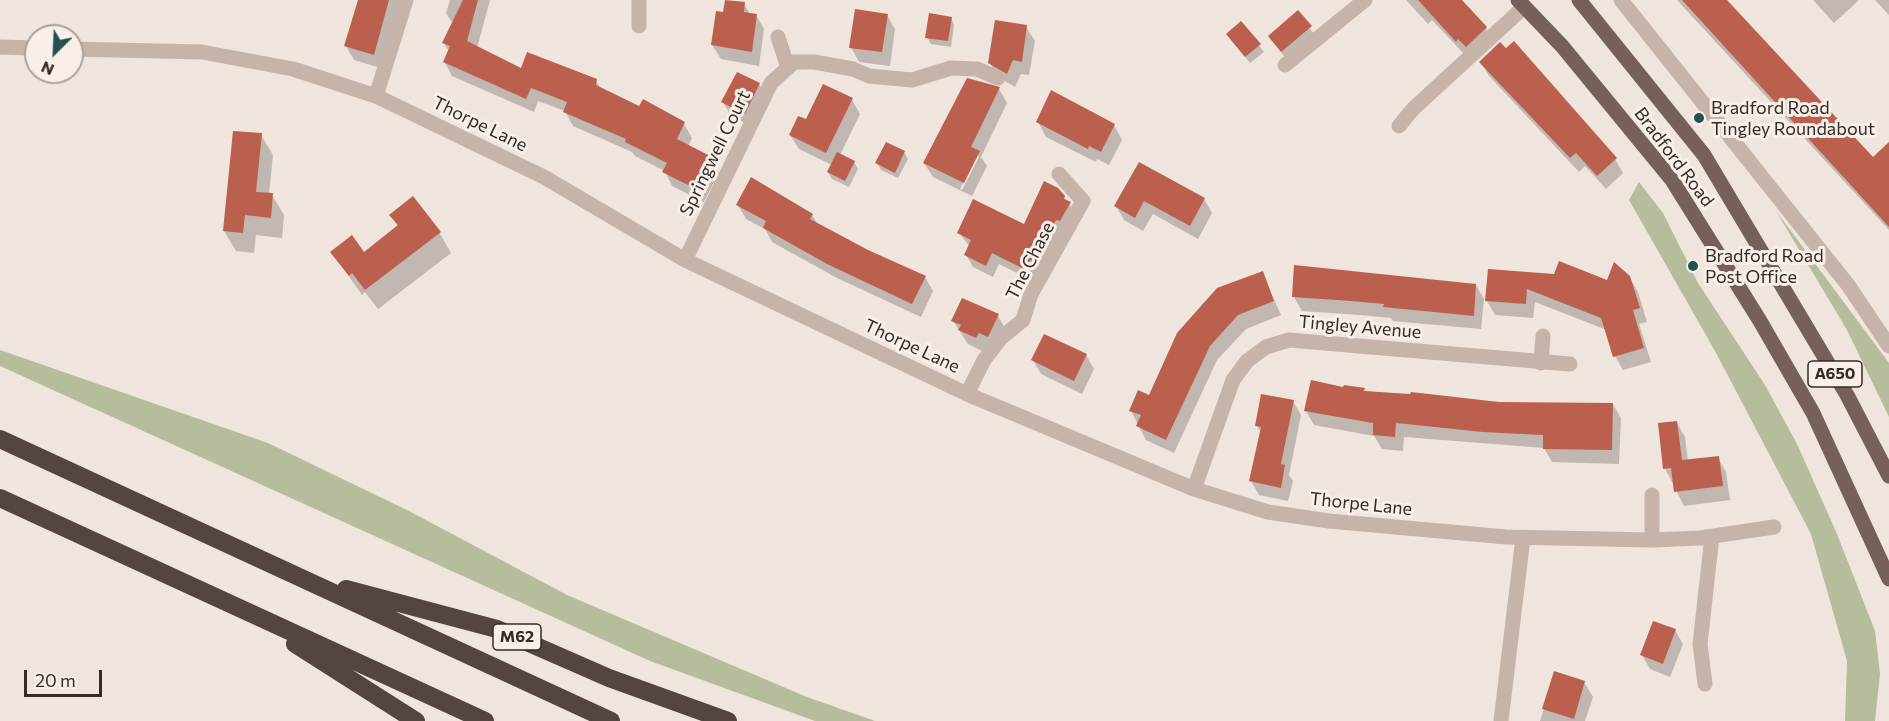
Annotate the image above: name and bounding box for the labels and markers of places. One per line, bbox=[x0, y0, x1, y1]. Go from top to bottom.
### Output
place label: Bradford Road Tingley Roundabout bbox=[1711, 97, 1875, 140]
marker: Bradford Road Tingley Roundabout bbox=[1692, 111, 1706, 125]
place label: Bradford Road Post Office bbox=[1705, 245, 1824, 288]
marker: Bradford Road Post Office bbox=[1686, 259, 1700, 273]

